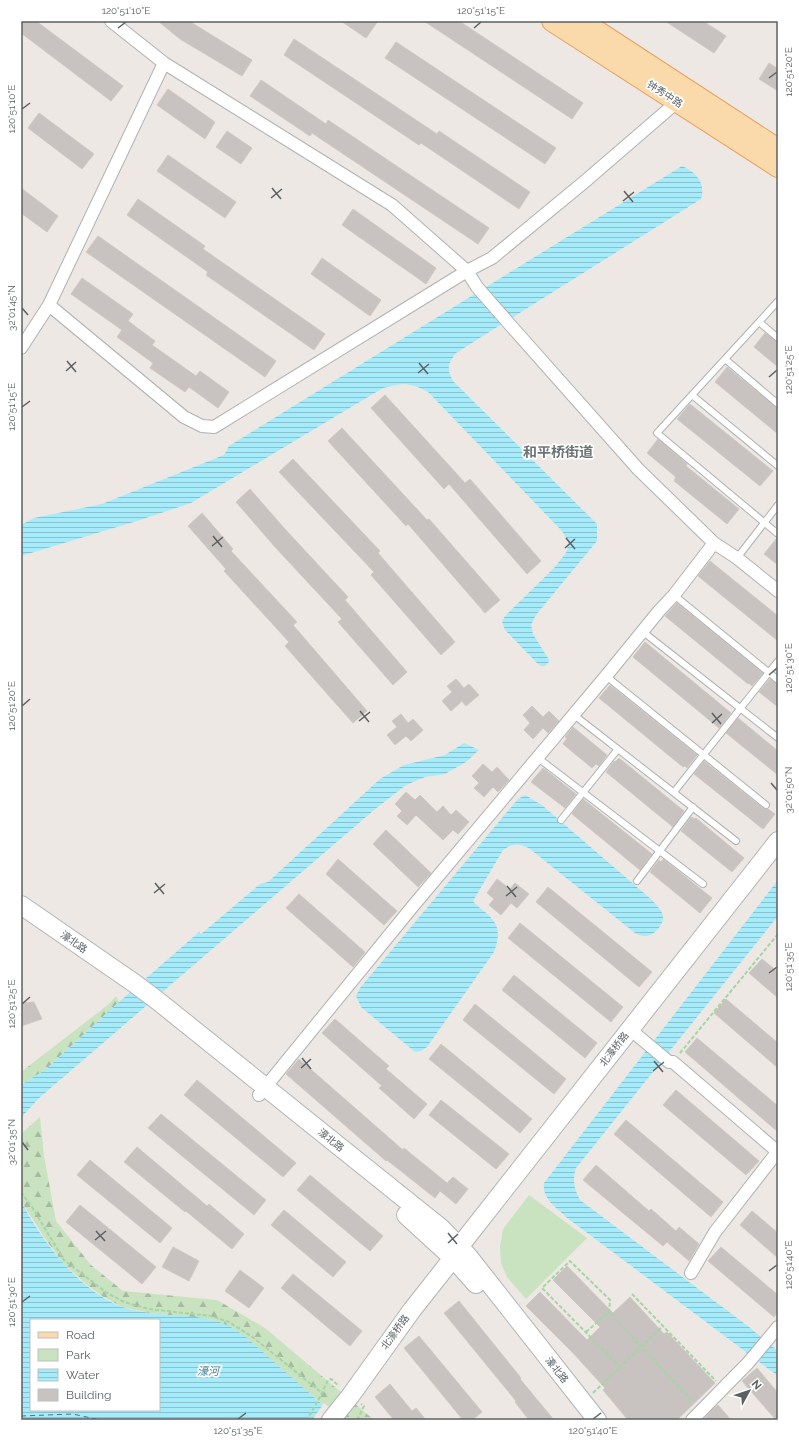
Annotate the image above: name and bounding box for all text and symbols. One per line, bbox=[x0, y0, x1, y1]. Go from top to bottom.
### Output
text: 120°51'10"E bbox=[102, 5, 150, 16]
text: 120°51'15"E bbox=[457, 5, 505, 16]
text: 120°51'20"E bbox=[783, 47, 794, 97]
street label: 钟秀中路 bbox=[645, 78, 685, 110]
text: 120°51'10"E bbox=[6, 85, 17, 133]
text: 32°01'45"N bbox=[6, 285, 17, 331]
text: 120°51'25"E bbox=[783, 345, 794, 395]
text: 120°51'15"E bbox=[6, 383, 17, 431]
district label: 和平桥街道 bbox=[523, 444, 593, 460]
text: 120°51'30"E bbox=[783, 643, 794, 693]
text: 120°51'20"E bbox=[6, 681, 17, 731]
text: 32°01'50"N bbox=[783, 766, 794, 814]
street label: 濠北路 bbox=[59, 929, 89, 955]
text: 120°51'35"E bbox=[783, 942, 794, 992]
text: 120°51'25"E bbox=[6, 979, 17, 1029]
street label: 北濠桥路 bbox=[597, 1030, 631, 1068]
text: 32°01'35"N bbox=[6, 1119, 17, 1165]
street label: 濠北路 bbox=[316, 1126, 346, 1154]
text: 120°51'40"E bbox=[783, 1240, 794, 1290]
text: 120°51'30"E bbox=[6, 1277, 17, 1327]
street label: 北濠桥路 bbox=[379, 1313, 411, 1351]
legend bbox=[30, 1319, 160, 1411]
text: Road bbox=[66, 1328, 95, 1342]
text: Park bbox=[66, 1348, 91, 1362]
street label: 濠北路 bbox=[543, 1355, 571, 1385]
water label: 濠河 bbox=[197, 1365, 221, 1378]
text: Water bbox=[66, 1368, 100, 1382]
north arrow bbox=[729, 1371, 769, 1411]
text: N bbox=[749, 1377, 764, 1392]
text: Building bbox=[66, 1388, 112, 1402]
text: 120°51'35"E bbox=[213, 1425, 263, 1436]
text: 120°51'40"E bbox=[568, 1425, 618, 1436]

